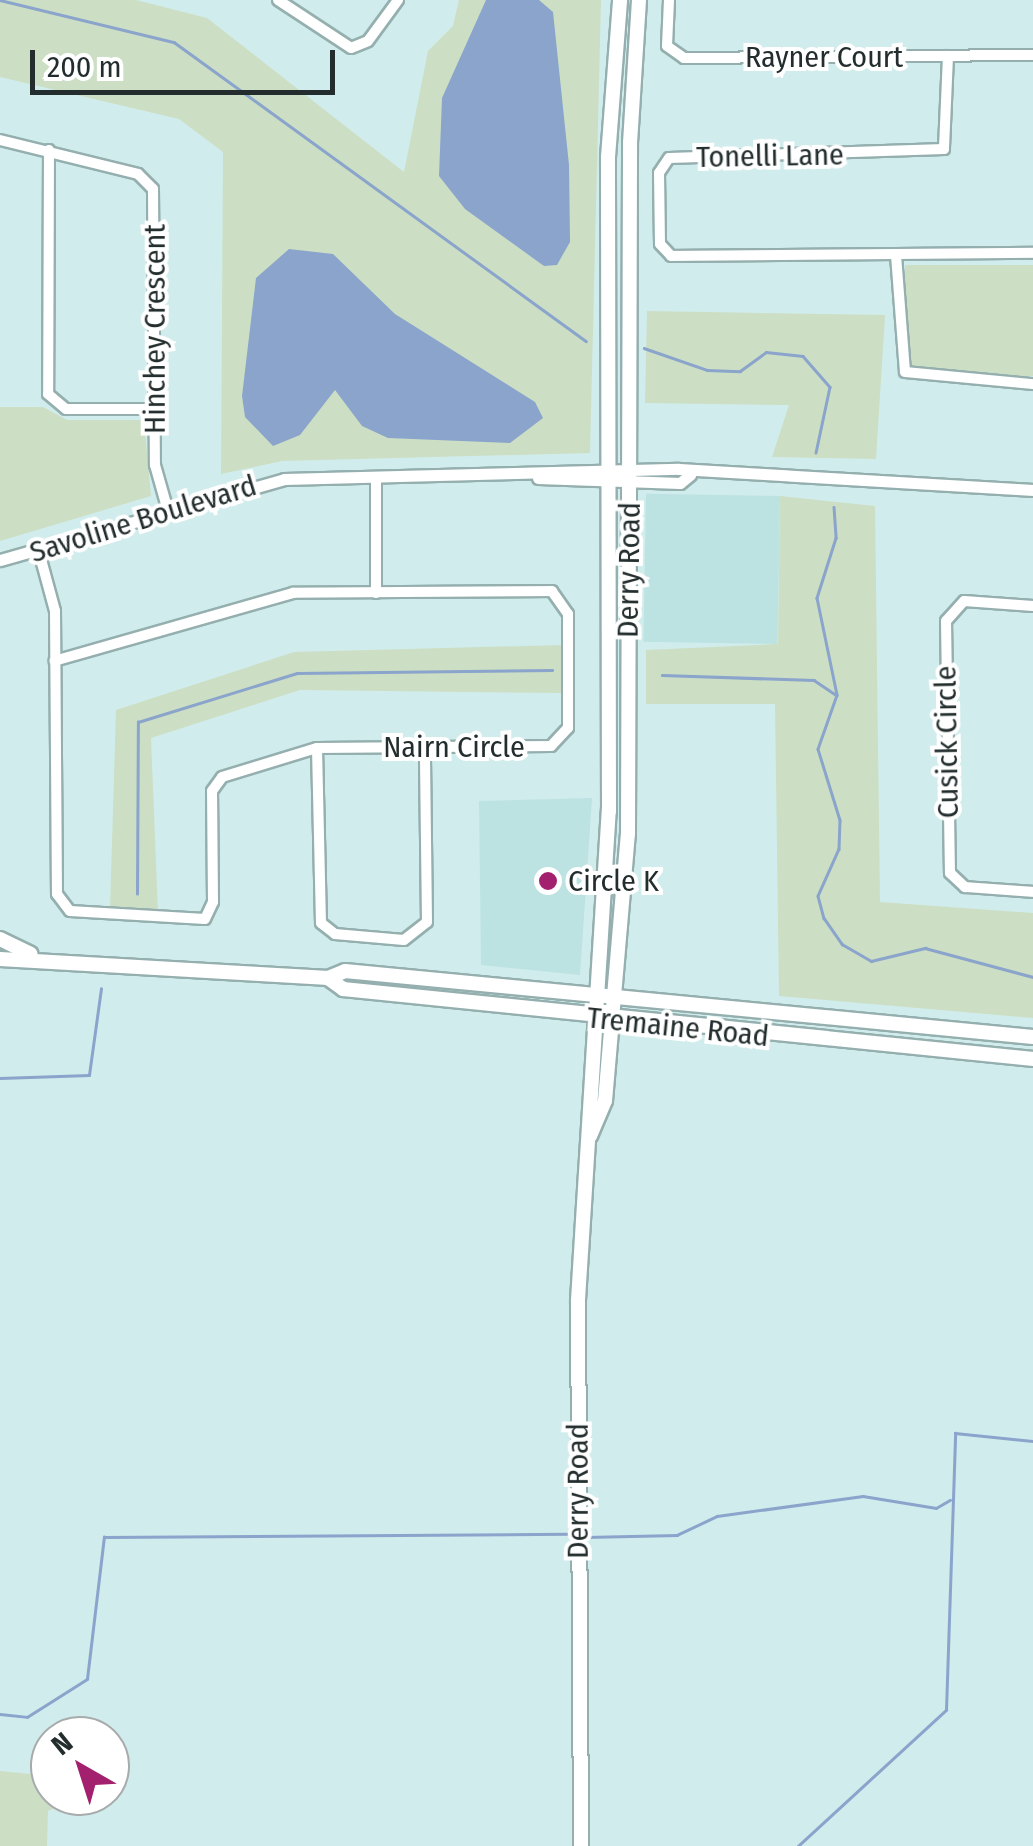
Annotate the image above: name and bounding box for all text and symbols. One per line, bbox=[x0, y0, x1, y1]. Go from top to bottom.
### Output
scale bar bbox=[35, 30, 340, 92]
street label: Rayner Court bbox=[745, 39, 903, 75]
text: 200 m bbox=[47, 49, 122, 85]
street label: Tonelli Lane bbox=[696, 137, 844, 175]
street label: Hinchey Crescent bbox=[137, 224, 173, 434]
street label: Savoline Boulevard bbox=[25, 467, 261, 571]
street label: Derry Road bbox=[610, 502, 648, 638]
street label: Cusick Circle bbox=[928, 665, 966, 819]
street label: Nairn Circle bbox=[383, 729, 525, 765]
place label: Circle K bbox=[568, 863, 659, 899]
marker: Circle K bbox=[537, 870, 559, 892]
street label: Tremaine Road bbox=[585, 1000, 771, 1054]
street label: Derry Road bbox=[560, 1423, 596, 1559]
north arrow bbox=[30, 1716, 130, 1816]
text: N bbox=[45, 1726, 79, 1762]

